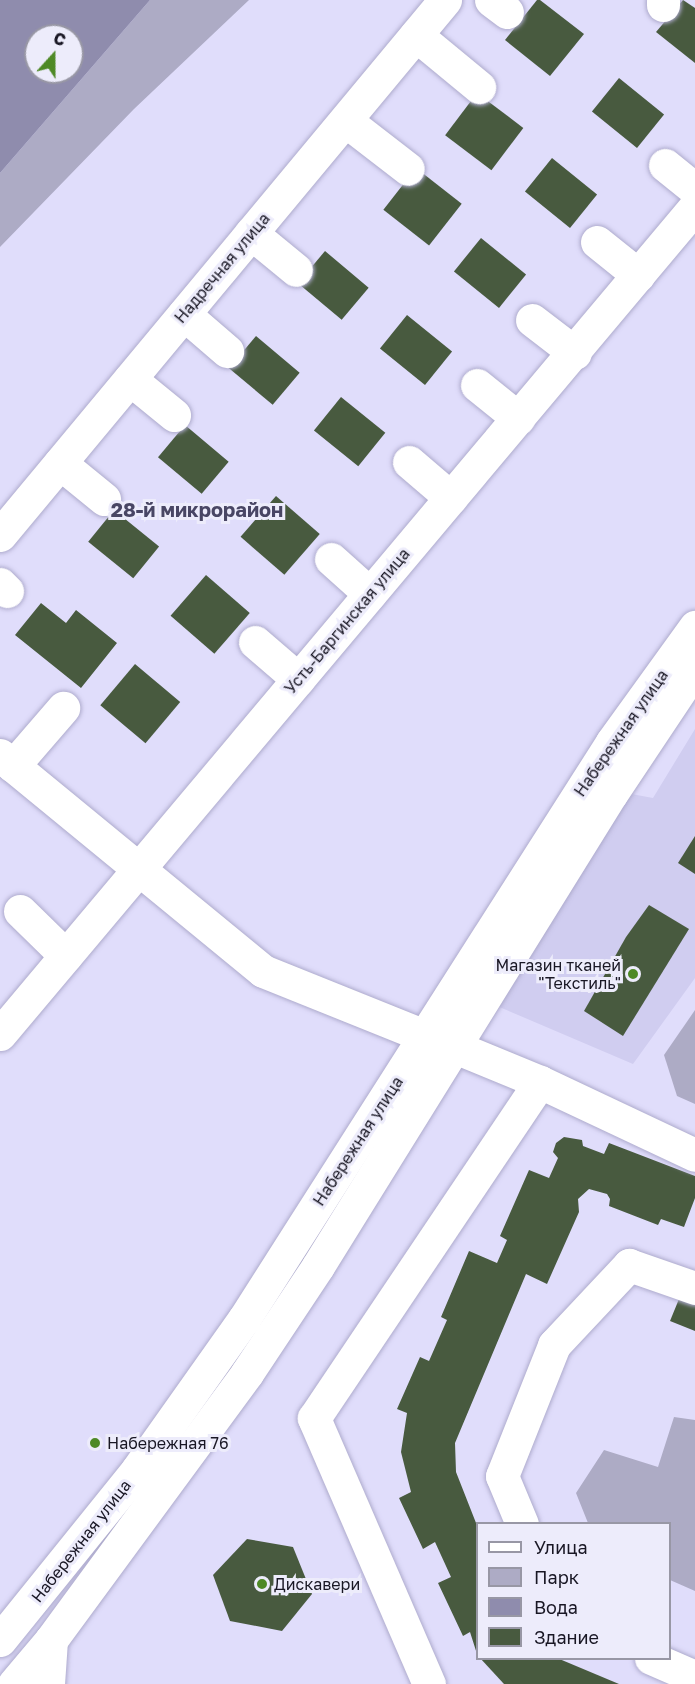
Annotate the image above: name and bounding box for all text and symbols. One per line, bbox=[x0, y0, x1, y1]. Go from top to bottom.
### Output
north arrow bbox=[24, 24, 84, 84]
text: С bbox=[51, 28, 69, 50]
street label: Надречная улица bbox=[170, 209, 274, 327]
district label: 28-й микрорайон bbox=[111, 497, 283, 521]
street label: Усть-Баргинская улица bbox=[280, 544, 414, 698]
street label: Набережная улица bbox=[570, 666, 672, 800]
place label: Магазин тканей "Текстиль" bbox=[495, 955, 621, 993]
marker: Магазин тканей "Текстиль" bbox=[626, 967, 640, 981]
street label: Набережная улица bbox=[309, 1073, 407, 1209]
place label: Набережная 76 bbox=[107, 1433, 229, 1453]
marker: Набережная 76 bbox=[88, 1436, 102, 1450]
street label: Набережная улица bbox=[27, 1476, 135, 1606]
legend bbox=[476, 1522, 671, 1660]
text: Улица bbox=[534, 1536, 588, 1558]
text: Парк bbox=[534, 1566, 579, 1588]
place label: Дискавери bbox=[274, 1574, 360, 1594]
marker: Дискавери bbox=[255, 1577, 269, 1591]
text: Вода bbox=[534, 1596, 578, 1618]
text: Здание bbox=[534, 1626, 599, 1648]

